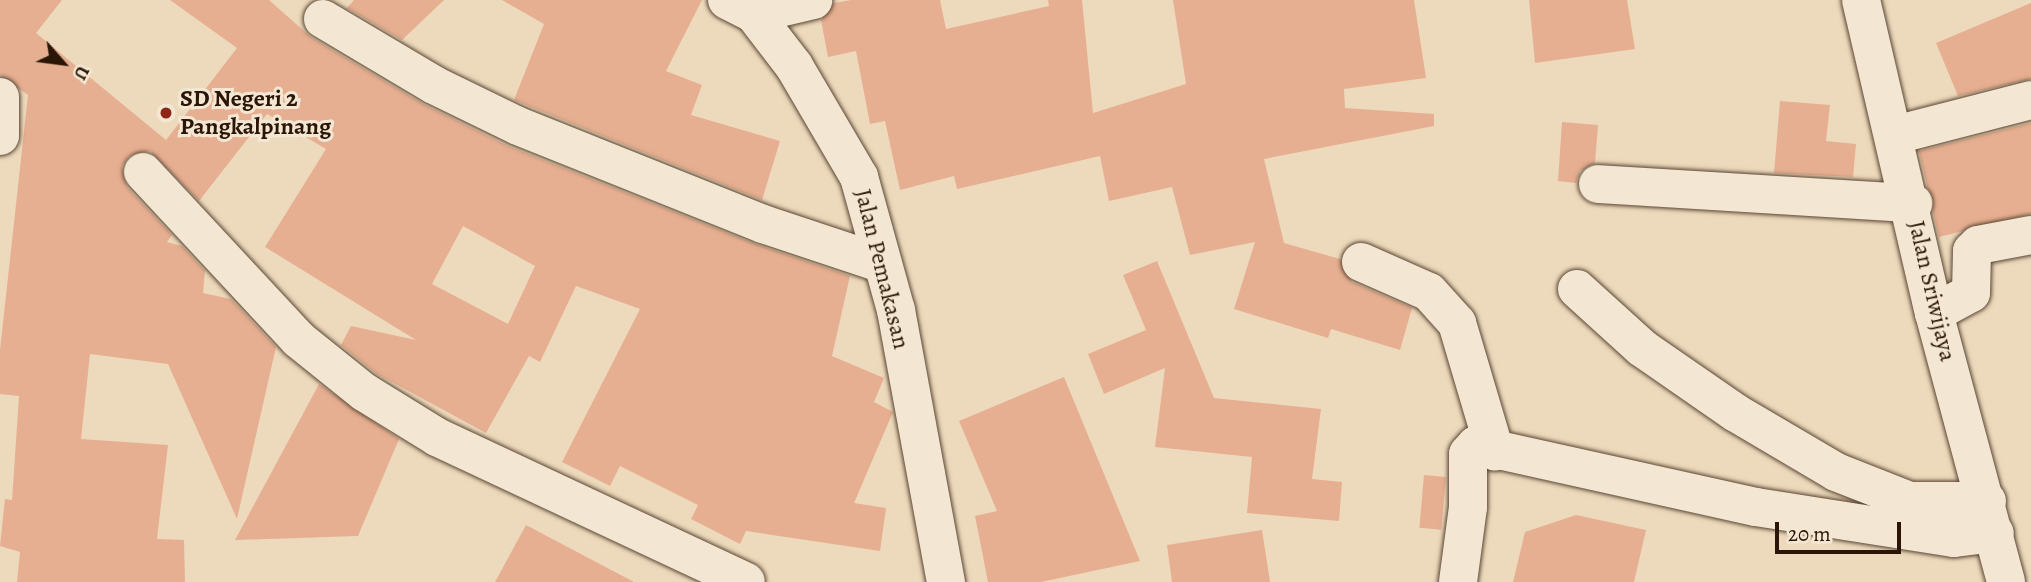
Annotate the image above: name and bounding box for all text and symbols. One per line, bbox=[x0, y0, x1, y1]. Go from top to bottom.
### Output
north arrow bbox=[28, 28, 98, 98]
text: U bbox=[67, 61, 96, 84]
place label: SD Negeri 2 Pangkalpinang bbox=[180, 85, 331, 141]
marker: SD Negeri 2 Pangkalpinang bbox=[158, 105, 174, 121]
street label: Jalan Pemakasan bbox=[848, 186, 916, 352]
street label: Jalan Sriwijaya bbox=[1902, 218, 1962, 364]
scale bar bbox=[1779, 508, 1905, 552]
text: 20 m bbox=[1788, 520, 1831, 548]

